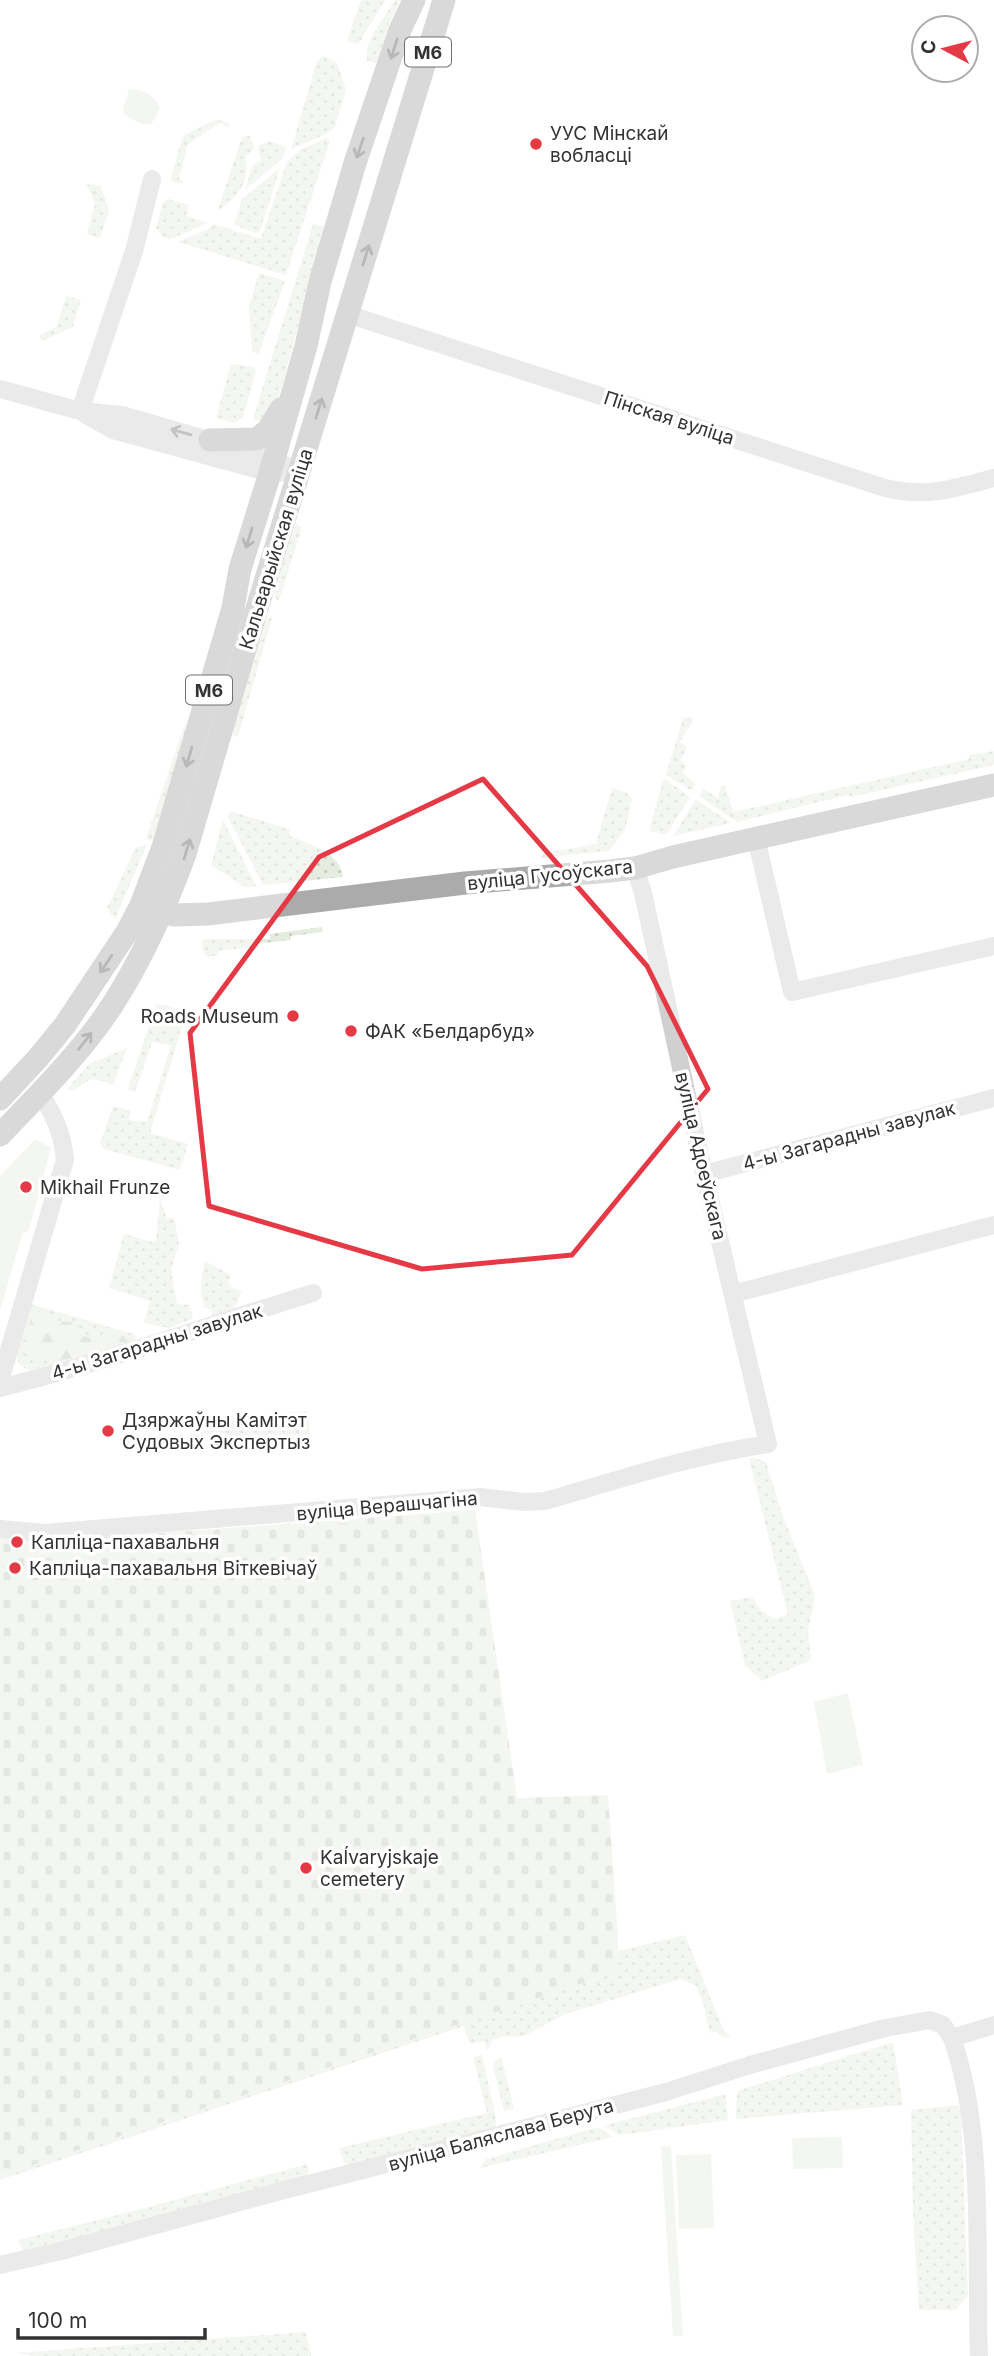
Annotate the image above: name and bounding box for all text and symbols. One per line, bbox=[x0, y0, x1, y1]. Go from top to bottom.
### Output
north arrow bbox=[910, 14, 980, 84]
one-way arrow bbox=[387, 38, 400, 60]
road number: М6 bbox=[405, 38, 451, 66]
text: С bbox=[916, 39, 941, 55]
place label: УУС Мінскай вобласці bbox=[550, 122, 669, 167]
marker: УУС Мінскай вобласці bbox=[528, 136, 544, 152]
one-way arrow bbox=[353, 137, 365, 159]
one-way arrow bbox=[360, 245, 373, 267]
street label: Пінская вуліца bbox=[601, 386, 737, 450]
one-way arrow bbox=[313, 397, 326, 419]
one-way arrow bbox=[170, 424, 192, 437]
street label: Кальварыйская вуліца bbox=[234, 446, 318, 652]
one-way arrow bbox=[242, 527, 255, 549]
road number: М6 bbox=[186, 676, 232, 704]
one-way arrow bbox=[182, 745, 195, 768]
one-way arrow bbox=[181, 838, 194, 860]
street label: вуліца Гусоўскага bbox=[466, 855, 634, 895]
one-way arrow bbox=[99, 954, 113, 973]
place label: Roads Museum bbox=[140, 1005, 279, 1028]
marker: Roads Museum bbox=[285, 1008, 301, 1024]
place label: ФАК «Белдарбуд» bbox=[365, 1020, 535, 1043]
marker: ФАК «Белдарбуд» bbox=[343, 1023, 359, 1039]
one-way arrow bbox=[77, 1033, 92, 1051]
street label: вуліца Адоеўскага bbox=[670, 1070, 732, 1242]
street label: 4-ы Загарадны завулак bbox=[740, 1096, 959, 1175]
place label: Mikhail Frunze bbox=[40, 1176, 170, 1199]
marker: Mikhail Frunze bbox=[18, 1179, 34, 1195]
street label: 4-ы Загарадны завулак bbox=[49, 1299, 266, 1385]
place label: Дзяржаўны Камітэт Судовых Экспертыз bbox=[122, 1409, 310, 1454]
marker: Дзяржаўны Камітэт Судовых Экспертыз bbox=[100, 1423, 116, 1439]
street label: вуліца Верашчагіна bbox=[295, 1487, 479, 1525]
place label: Капліца-пахавальня bbox=[31, 1531, 219, 1554]
marker: Капліца-пахавальня bbox=[9, 1534, 25, 1550]
place label: Капліца-пахавальня Віткевічаў bbox=[29, 1557, 318, 1580]
marker: Капліца-пахавальня Віткевічаў bbox=[7, 1560, 23, 1576]
place label: Kaĺvaryjskaje cemetery bbox=[320, 1845, 439, 1891]
marker: Kaĺvaryjskaje cemetery bbox=[298, 1860, 314, 1876]
street label: вуліца Баляслава Берута bbox=[386, 2094, 616, 2176]
scale bar bbox=[18, 2296, 205, 2340]
text: 100 m bbox=[28, 2308, 87, 2333]

